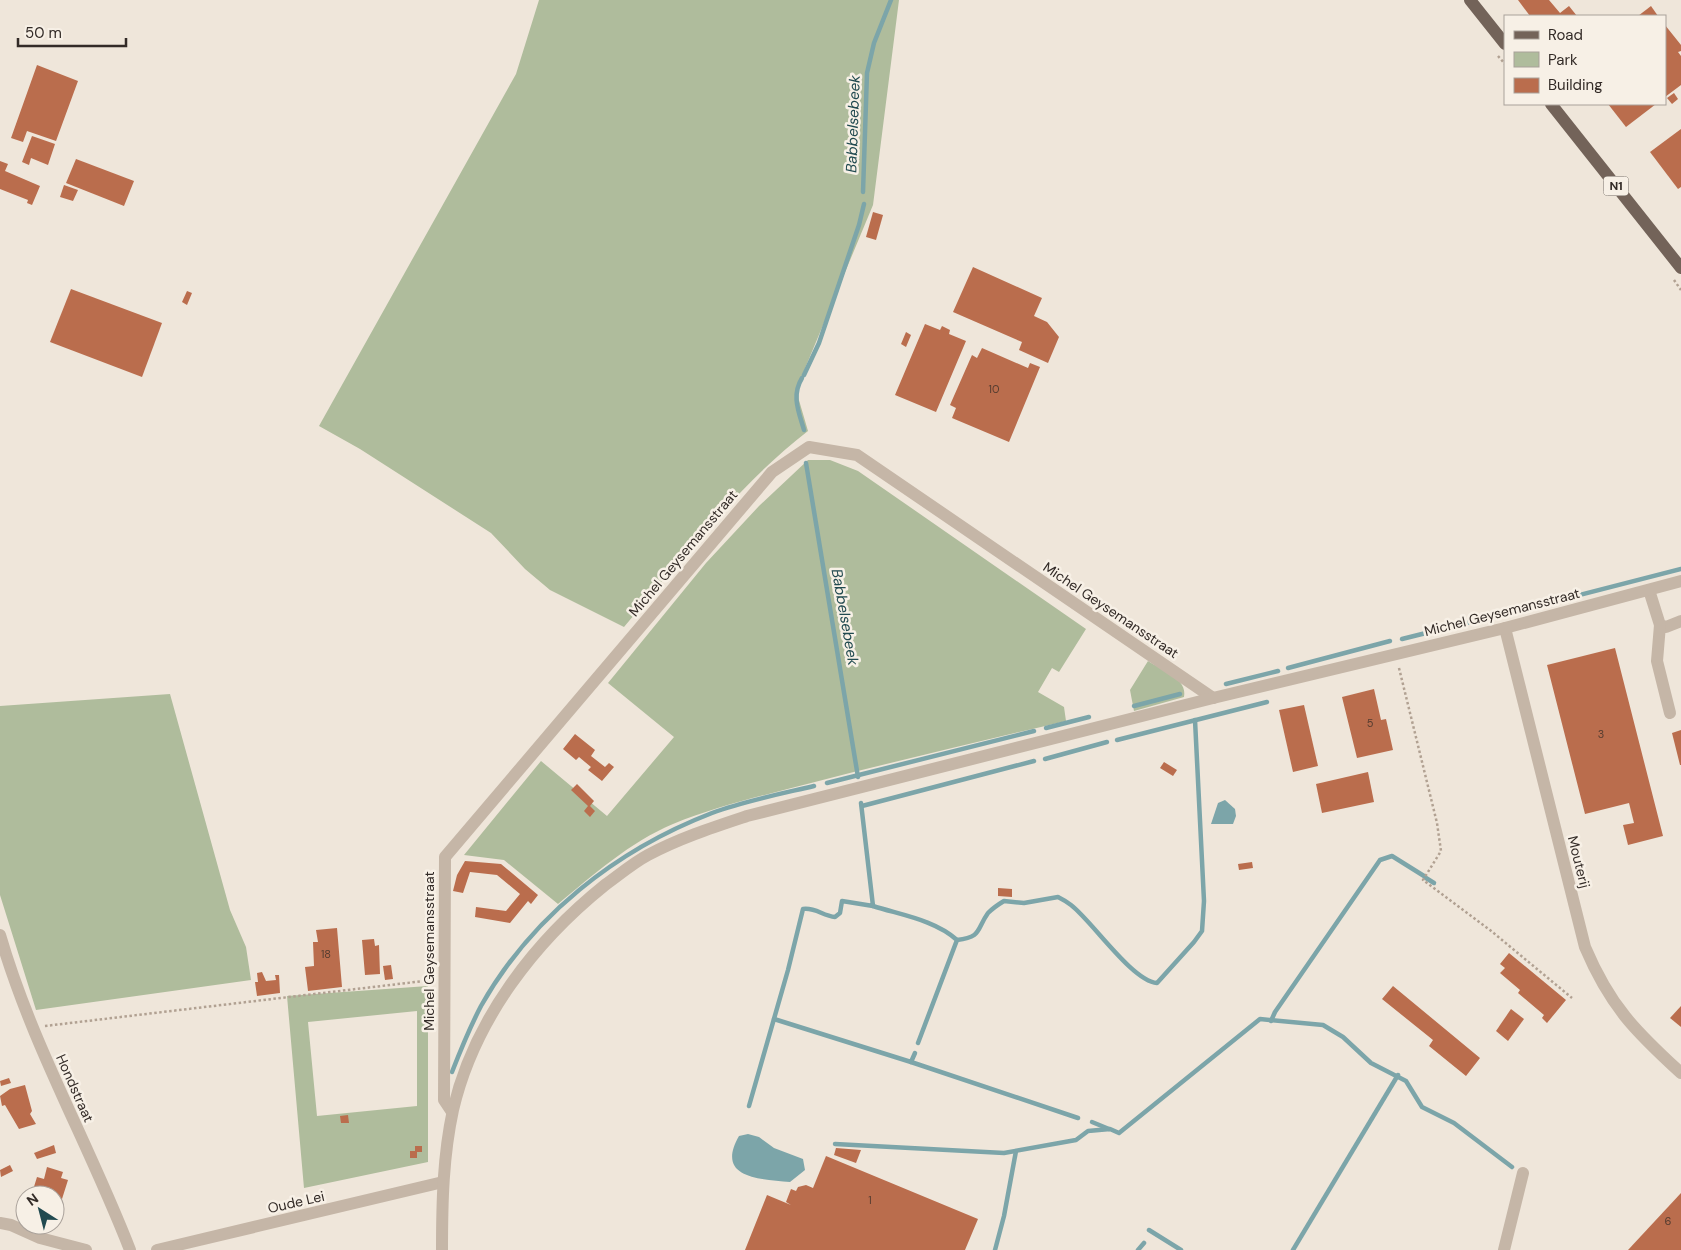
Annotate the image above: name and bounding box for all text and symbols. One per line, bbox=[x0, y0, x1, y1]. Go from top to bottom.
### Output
scale bar bbox=[18, 15, 125, 47]
legend bbox=[1504, 15, 1666, 105]
text: 50 m bbox=[25, 23, 62, 43]
text: Road bbox=[1548, 25, 1583, 45]
text: Park bbox=[1548, 50, 1578, 70]
water label: Babbelsebeek bbox=[841, 74, 865, 173]
text: Building bbox=[1548, 75, 1603, 95]
road number: N1 bbox=[1604, 177, 1628, 196]
house number: 10 bbox=[989, 382, 999, 396]
street label: Michel Geysemansstraat bbox=[625, 486, 741, 620]
street label: Michel Geysemansstraat bbox=[1040, 558, 1182, 662]
water label: Babbelsebeek bbox=[827, 567, 863, 667]
street label: Michel Geysemansstraat bbox=[1422, 584, 1582, 640]
house number: 5 bbox=[1367, 716, 1374, 730]
house number: 3 bbox=[1598, 727, 1604, 741]
street label: Mouterij bbox=[1564, 834, 1594, 890]
street label: Michel Geysemansstraat bbox=[420, 871, 438, 1031]
house number: 18 bbox=[321, 947, 331, 961]
street label: Hondstraat bbox=[52, 1051, 98, 1125]
north arrow bbox=[15, 1185, 65, 1235]
street label: Oude Lei bbox=[266, 1187, 326, 1217]
text: N bbox=[23, 1189, 42, 1210]
house number: 1 bbox=[868, 1193, 872, 1207]
house number: 6 bbox=[1665, 1214, 1672, 1228]

